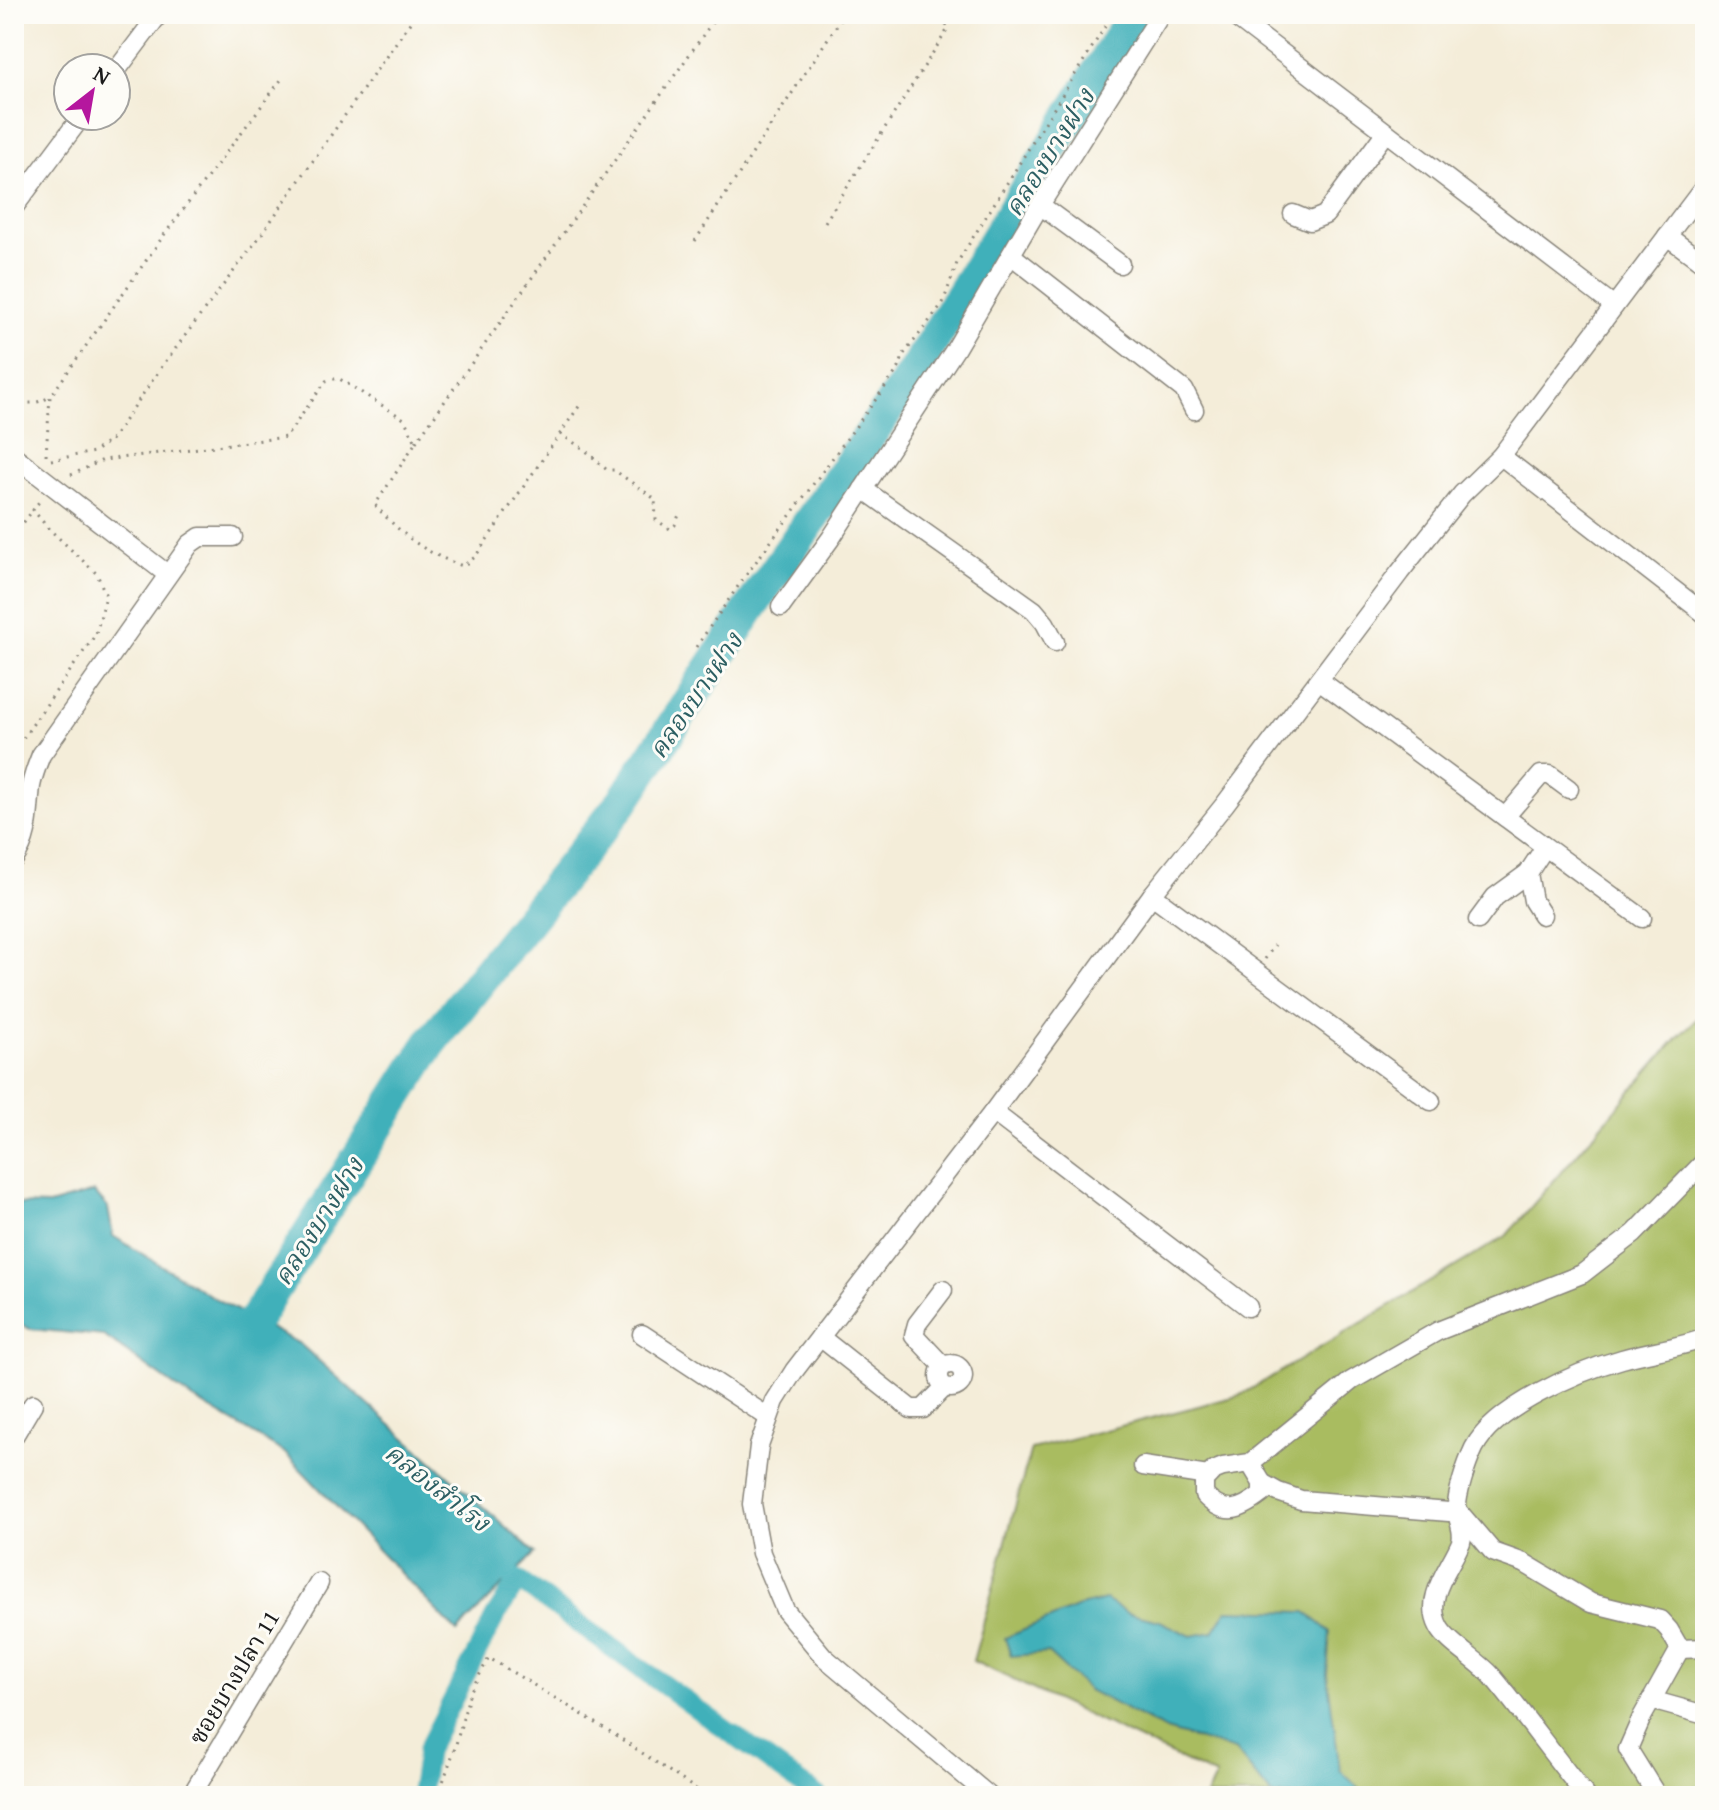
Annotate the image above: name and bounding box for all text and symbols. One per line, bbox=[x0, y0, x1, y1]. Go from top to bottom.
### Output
north arrow bbox=[52, 52, 132, 132]
text: N bbox=[88, 57, 117, 93]
water label: คลองบางฝาง bbox=[994, 79, 1105, 224]
water label: คลองบางฝาง bbox=[638, 623, 752, 766]
water label: คลองบางฝาง bbox=[263, 1148, 374, 1293]
water label: คลองสำโรง bbox=[377, 1433, 500, 1541]
street label: ซอยบางปลา 11 bbox=[180, 1603, 288, 1751]

